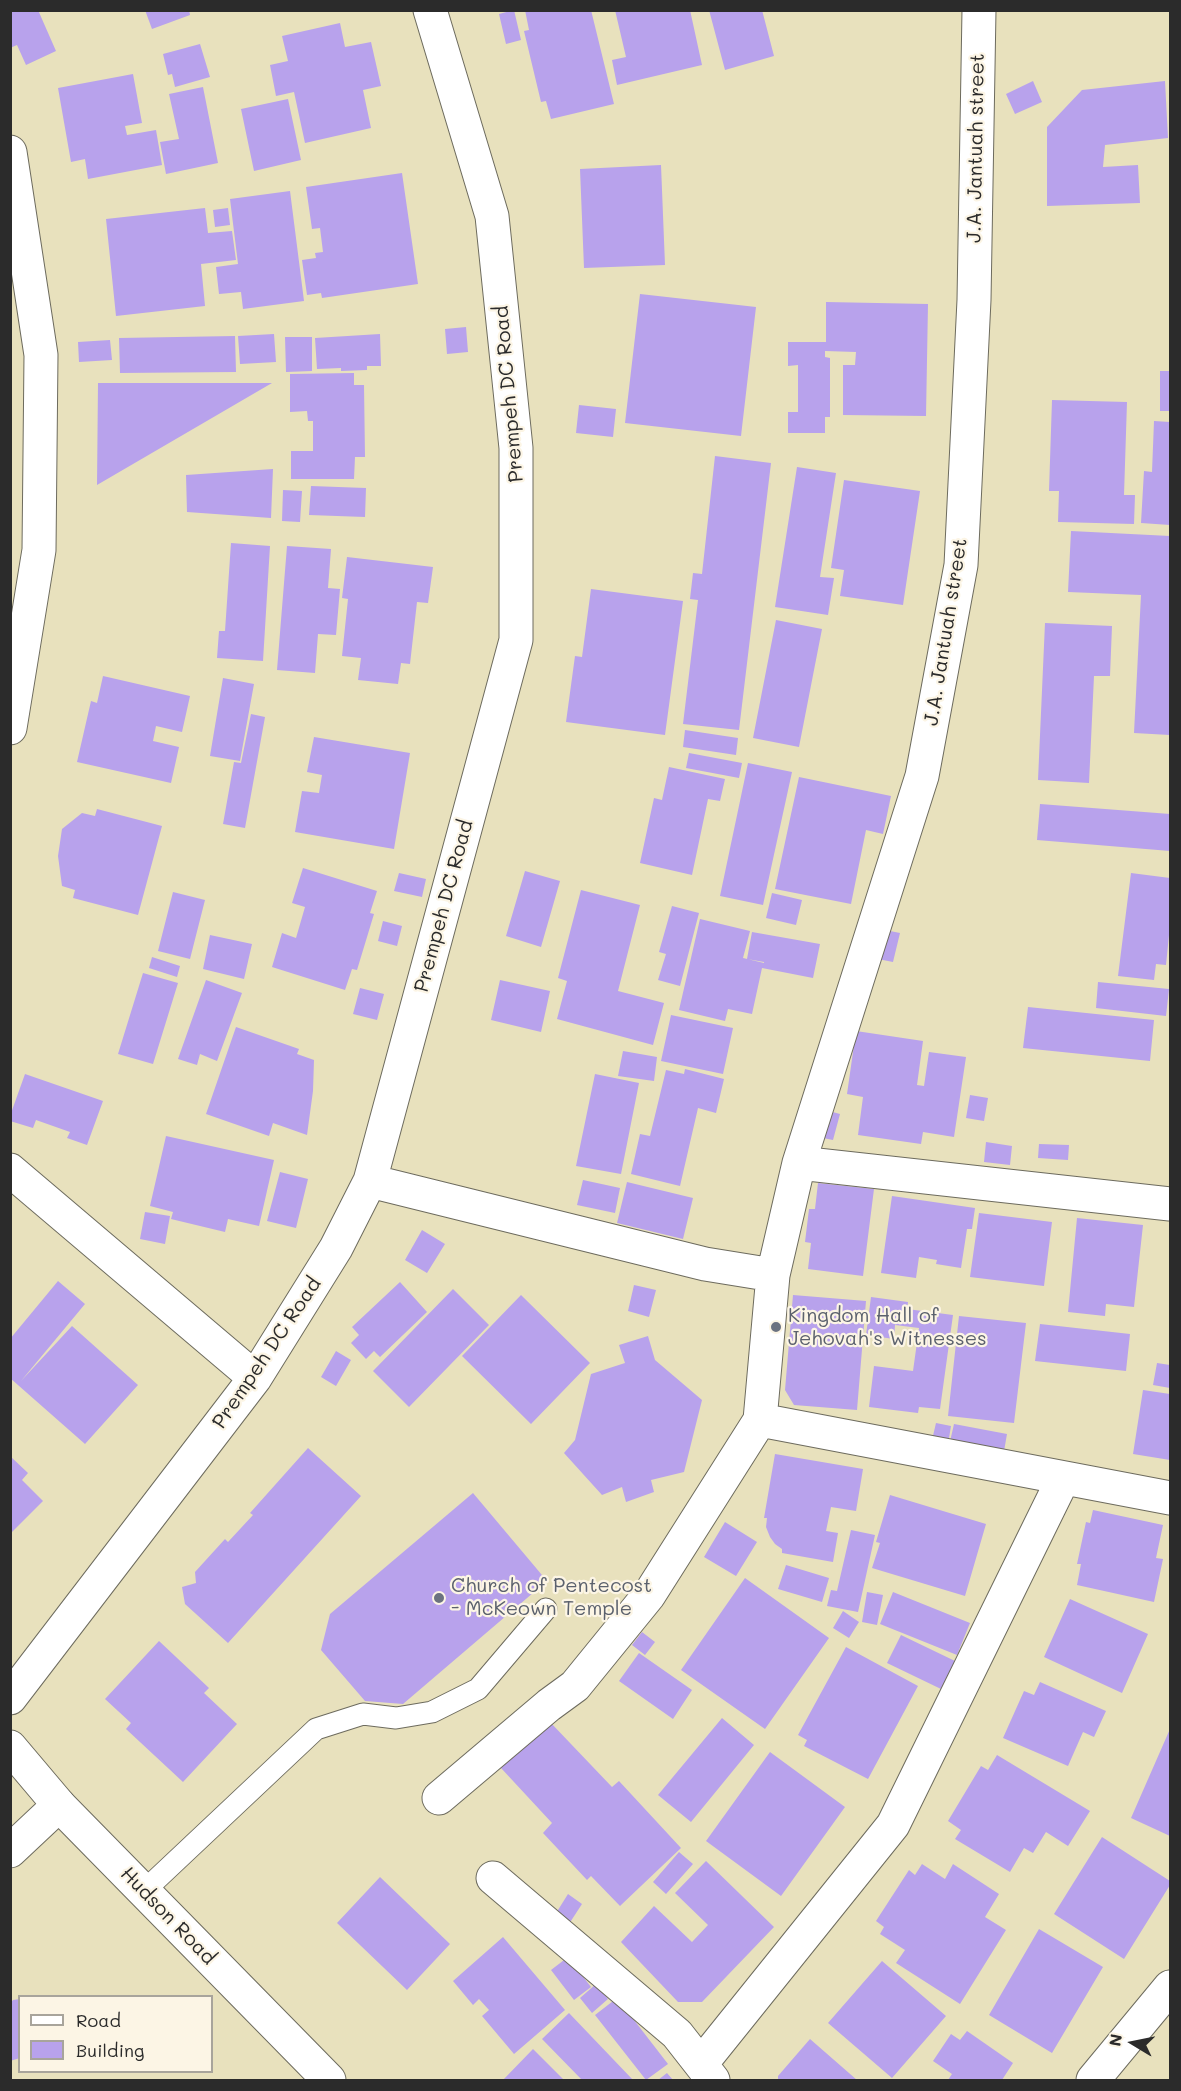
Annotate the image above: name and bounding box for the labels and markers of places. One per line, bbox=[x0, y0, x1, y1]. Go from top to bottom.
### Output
place label: Kingdom Hall of Jehovah's Witnesses bbox=[788, 1304, 987, 1351]
marker: Kingdom Hall of Jehovah's Witnesses bbox=[769, 1320, 783, 1334]
place label: Church of Pentecost - McKeown Temple bbox=[451, 1574, 652, 1621]
marker: Church of Pentecost - McKeown Temple bbox=[432, 1591, 446, 1605]

